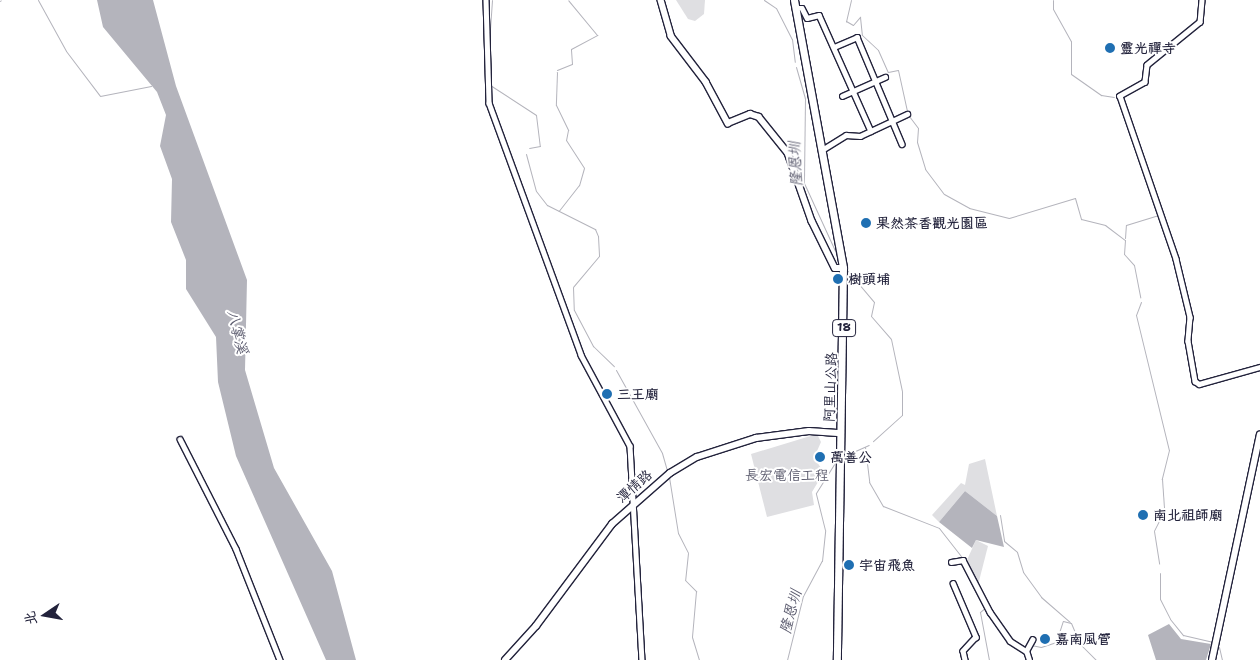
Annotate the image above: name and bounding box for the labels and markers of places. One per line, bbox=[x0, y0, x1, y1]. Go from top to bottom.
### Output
place label: 靈光禪寺 bbox=[1120, 40, 1176, 56]
marker: 靈光禪寺 bbox=[1104, 42, 1116, 54]
place label: 果然茶香觀光園區 bbox=[876, 215, 988, 231]
marker: 果然茶香觀光園區 bbox=[860, 217, 872, 229]
place label: 樹頭埔 bbox=[848, 271, 890, 287]
marker: 樹頭埔 bbox=[832, 273, 844, 285]
place label: 三王廟 bbox=[617, 386, 659, 402]
marker: 三王廟 bbox=[601, 388, 613, 400]
place label: 萬善公 bbox=[830, 449, 872, 465]
marker: 萬善公 bbox=[814, 451, 826, 463]
place label: 南北祖師廟 bbox=[1153, 507, 1223, 523]
marker: 南北祖師廟 bbox=[1137, 509, 1149, 521]
place label: 宇宙飛魚 bbox=[859, 557, 915, 573]
marker: 宇宙飛魚 bbox=[843, 559, 855, 571]
place label: 嘉南風管 bbox=[1055, 631, 1111, 647]
marker: 嘉南風管 bbox=[1039, 633, 1051, 645]

